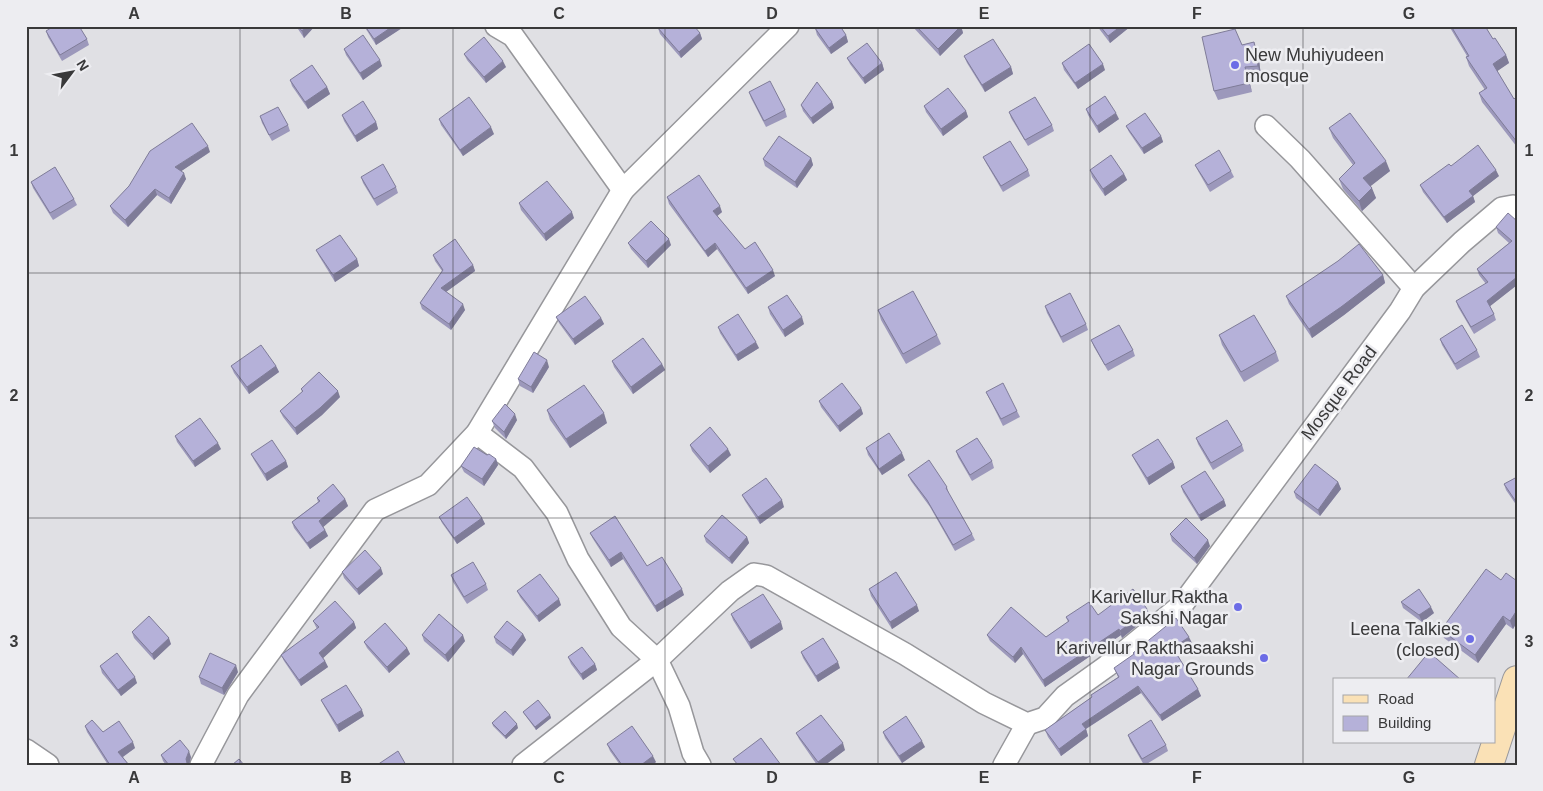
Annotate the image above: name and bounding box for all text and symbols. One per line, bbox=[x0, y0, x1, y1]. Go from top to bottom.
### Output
text: A bbox=[128, 5, 140, 22]
text: B bbox=[340, 5, 352, 22]
text: C bbox=[553, 5, 565, 22]
text: D bbox=[766, 5, 778, 22]
text: E bbox=[979, 5, 990, 22]
text: F bbox=[1192, 5, 1202, 22]
text: G bbox=[1403, 5, 1415, 22]
place label: New Muhiyudeen mosque bbox=[1245, 45, 1384, 86]
north arrow bbox=[48, 48, 98, 98]
text: N bbox=[74, 57, 92, 74]
marker: New Muhiyudeen mosque bbox=[1229, 59, 1241, 71]
text: 1 bbox=[10, 142, 19, 159]
text: 1 bbox=[1525, 142, 1534, 159]
street label: Mosque Road bbox=[1297, 342, 1381, 444]
text: 2 bbox=[10, 387, 19, 404]
text: 2 bbox=[1525, 387, 1534, 404]
place label: Karivellur Raktha Sakshi Nagar bbox=[1091, 587, 1229, 628]
marker: Karivellur Raktha Sakshi Nagar bbox=[1232, 601, 1244, 613]
place label: Leena Talkies (closed) bbox=[1350, 619, 1460, 660]
text: 3 bbox=[10, 633, 19, 650]
marker: Leena Talkies (closed) bbox=[1464, 633, 1476, 645]
text: 3 bbox=[1525, 633, 1534, 650]
place label: Karivellur Rakthasaakshi Nagar Grounds bbox=[1056, 638, 1254, 679]
marker: Karivellur Rakthasaakshi Nagar Grounds bbox=[1258, 652, 1270, 664]
legend bbox=[1333, 678, 1496, 744]
text: Road bbox=[1378, 690, 1414, 707]
text: Building bbox=[1378, 714, 1431, 731]
text: A bbox=[128, 769, 140, 786]
text: B bbox=[340, 769, 352, 786]
text: C bbox=[553, 769, 565, 786]
text: D bbox=[766, 769, 778, 786]
text: E bbox=[979, 769, 990, 786]
text: F bbox=[1192, 769, 1202, 786]
text: G bbox=[1403, 769, 1415, 786]

